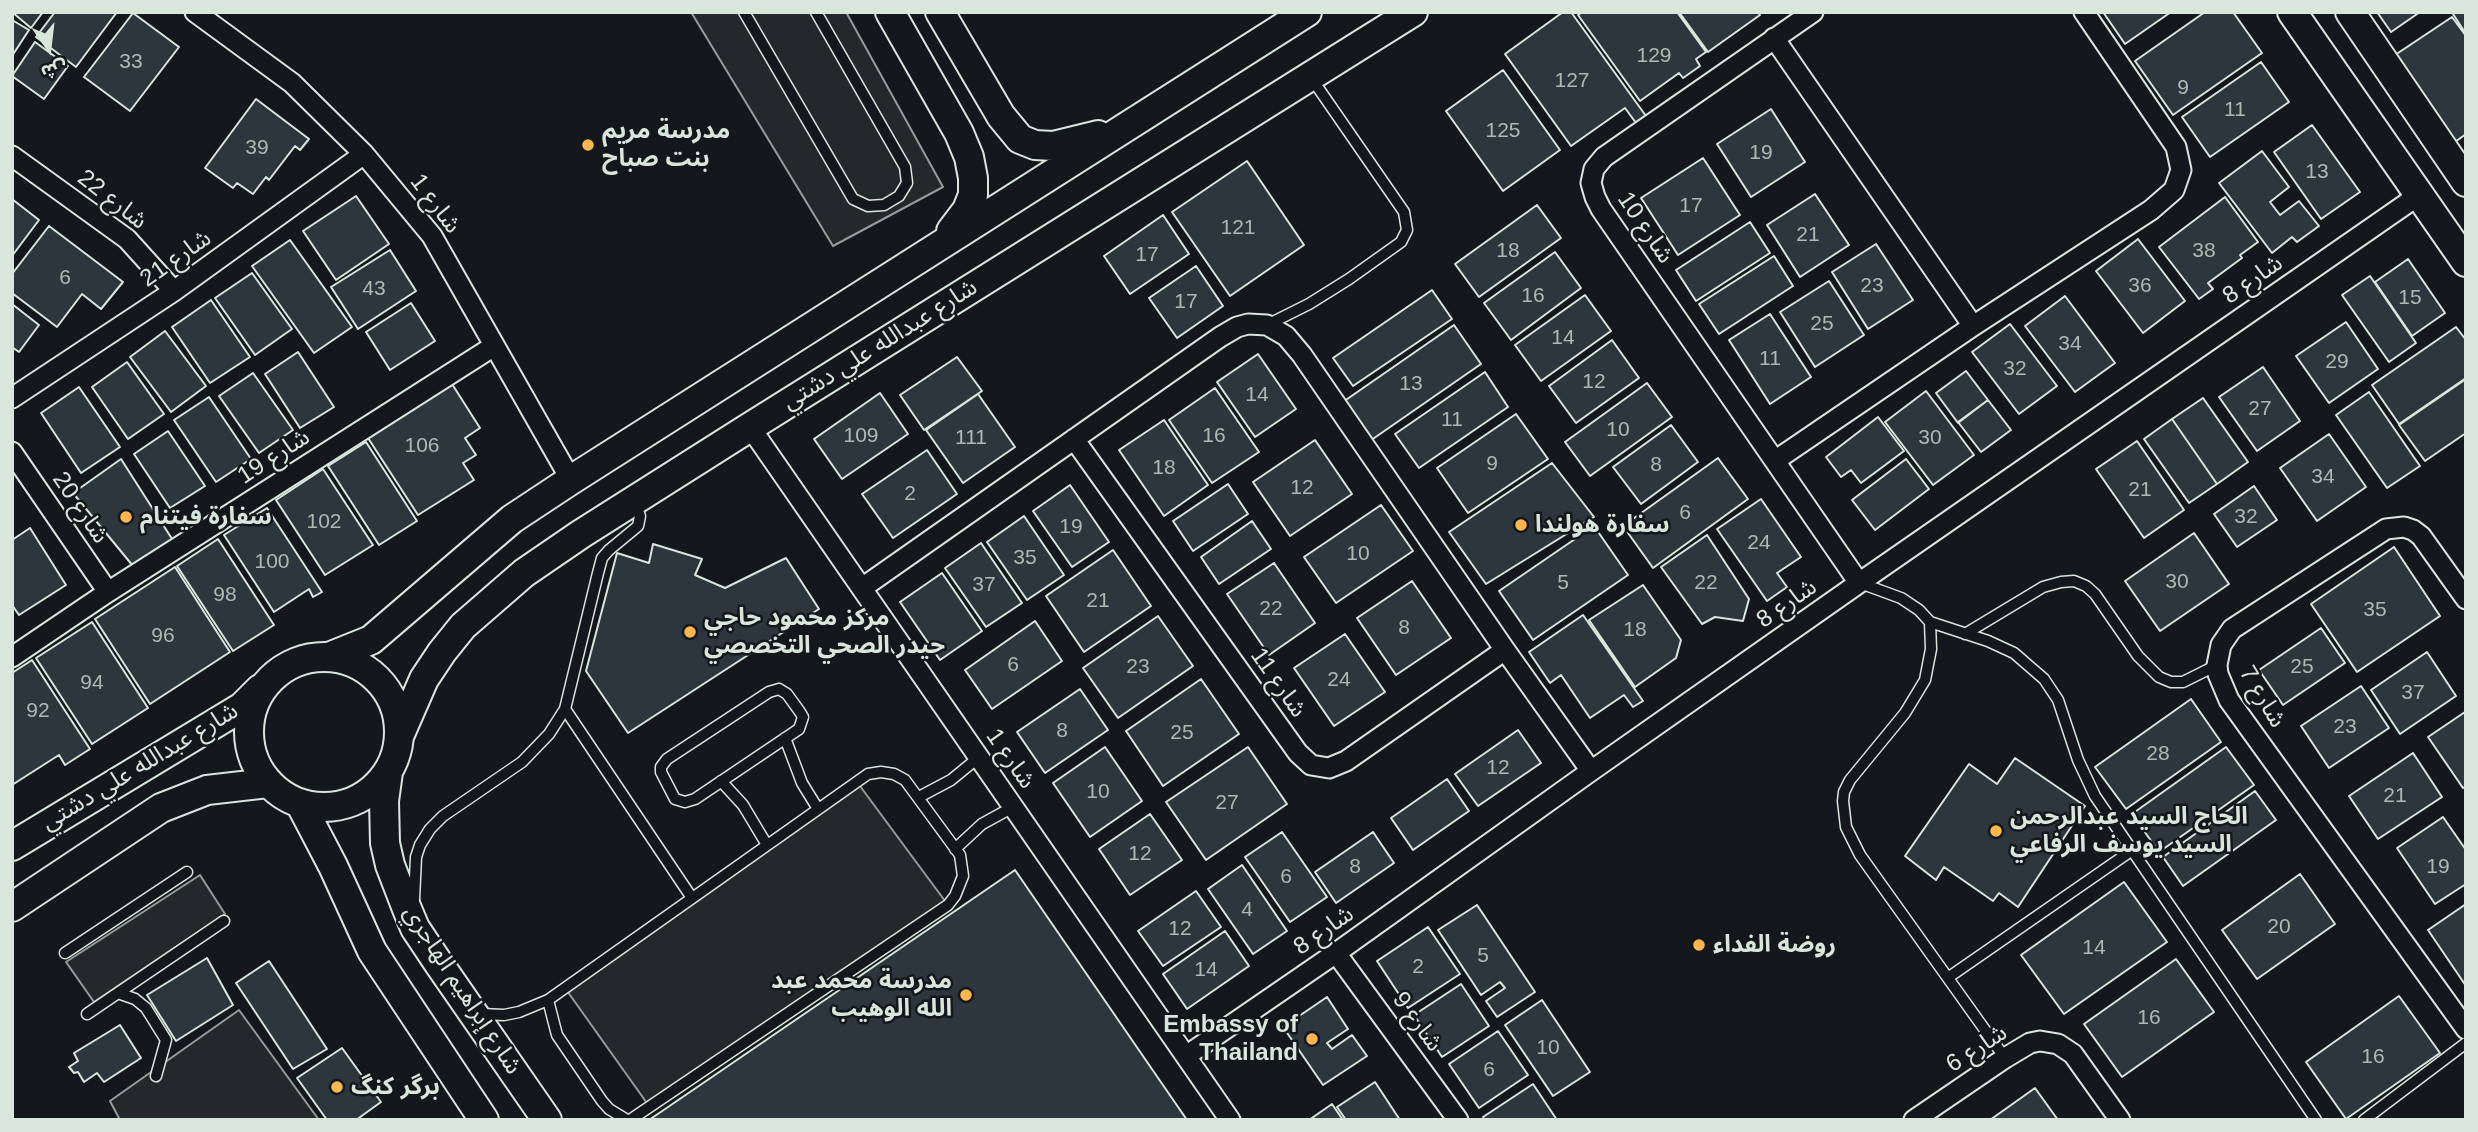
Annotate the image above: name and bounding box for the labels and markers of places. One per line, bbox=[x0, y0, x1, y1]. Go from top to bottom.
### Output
place label: مدرسة مريم بنت صباح bbox=[602, 117, 730, 173]
marker: مدرسة مريم بنت صباح bbox=[580, 137, 596, 153]
place label: سفارة فيتنام bbox=[140, 503, 272, 531]
marker: سفارة فيتنام bbox=[118, 509, 134, 525]
place label: سفارة هولندا bbox=[1535, 511, 1670, 539]
marker: سفارة هولندا bbox=[1513, 517, 1529, 533]
place label: مركز محمود حاجي حيدر الصحي التخصصي bbox=[704, 604, 945, 660]
marker: مركز محمود حاجي حيدر الصحي التخصصي bbox=[682, 624, 698, 640]
place label: الحاج السيد عبدالرحمن السيد يوسف الرفاعي bbox=[2010, 803, 2248, 859]
marker: الحاج السيد عبدالرحمن السيد يوسف الرفاعي bbox=[1988, 823, 2004, 839]
place label: روضة الفداء bbox=[1713, 931, 1836, 959]
marker: روضة الفداء bbox=[1691, 937, 1707, 953]
place label: مدرسة محمد عبد الله الوهيب bbox=[771, 967, 952, 1023]
marker: مدرسة محمد عبد الله الوهيب bbox=[958, 987, 974, 1003]
place label: Embassy of Thailand bbox=[1163, 1011, 1298, 1067]
marker: Embassy of Thailand bbox=[1304, 1031, 1320, 1047]
place label: برگر كنگ bbox=[351, 1073, 440, 1101]
marker: برگر كنگ bbox=[329, 1079, 345, 1095]

